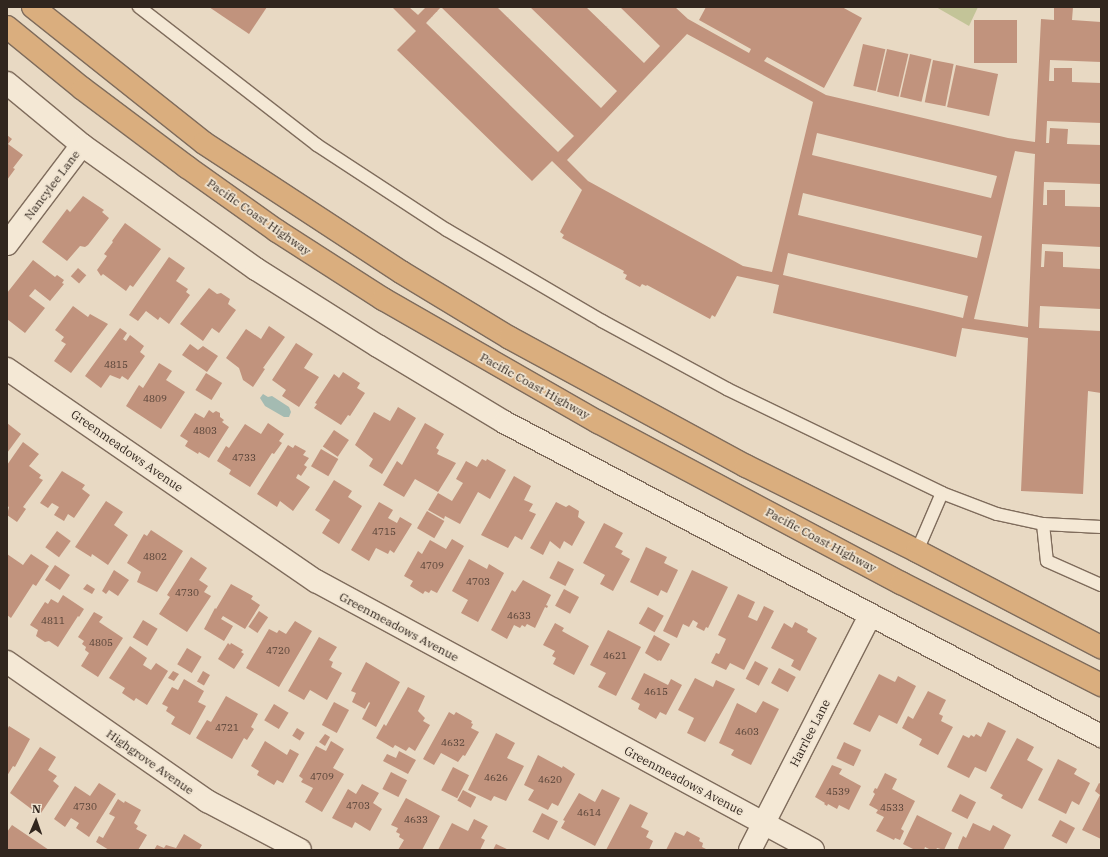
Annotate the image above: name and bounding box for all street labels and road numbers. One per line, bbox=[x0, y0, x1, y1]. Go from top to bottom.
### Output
street label: Nancylee Lane bbox=[21, 147, 83, 223]
street label: Pacific Coast Highway bbox=[204, 176, 314, 258]
street label: Pacific Coast Highway bbox=[477, 350, 593, 422]
street label: Greenmeadows Avenue bbox=[68, 407, 186, 495]
street label: Pacific Coast Highway bbox=[763, 505, 879, 575]
street label: Greenmeadows Avenue bbox=[337, 589, 461, 665]
street label: Harrlee Lane bbox=[787, 697, 833, 769]
street label: Highgrove Avenue bbox=[104, 726, 196, 798]
street label: Greenmeadows Avenue bbox=[622, 743, 746, 819]

